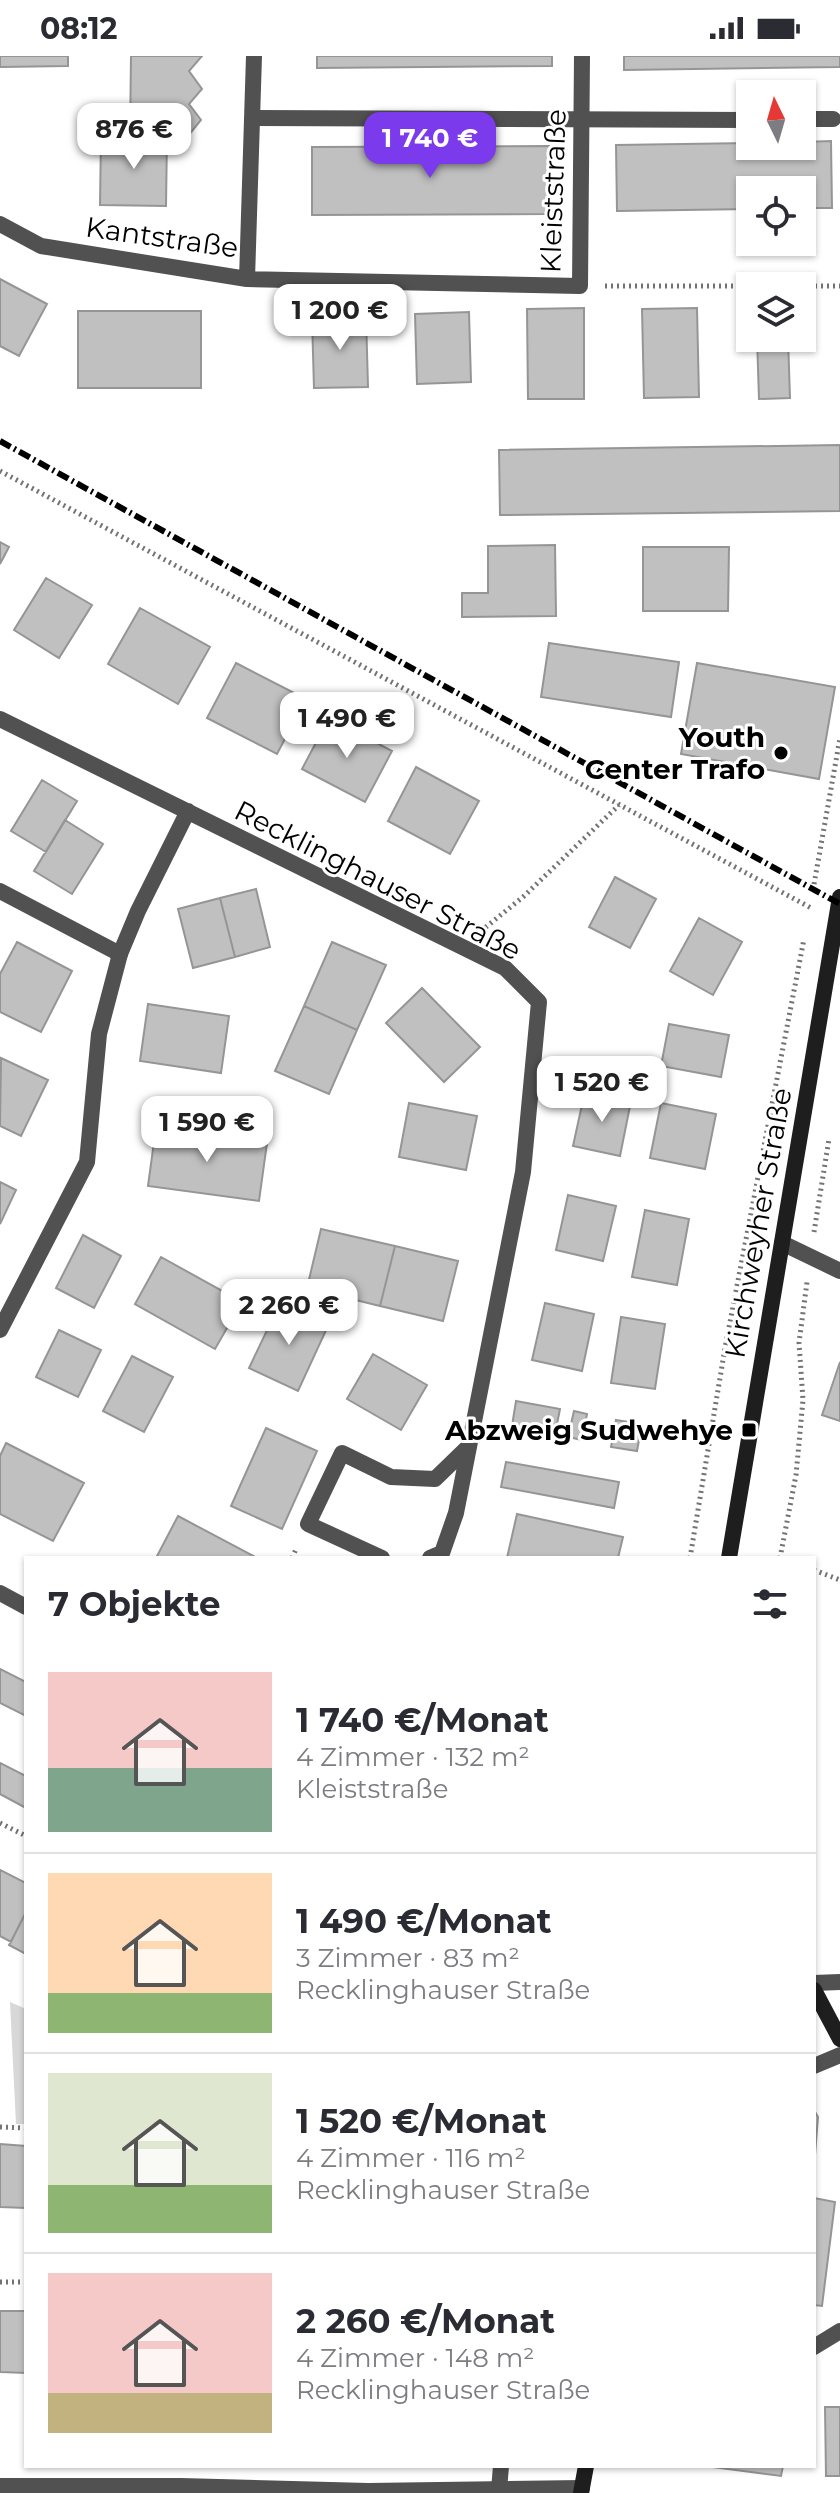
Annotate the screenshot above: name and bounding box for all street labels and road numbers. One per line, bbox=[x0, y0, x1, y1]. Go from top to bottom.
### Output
street label: Kleiststraße bbox=[533, 108, 573, 274]
street label: Kantstraße bbox=[84, 209, 240, 265]
street label: Recklinghauser Straße bbox=[229, 793, 527, 967]
street label: Kirchweyher Straße bbox=[717, 1085, 799, 1361]

